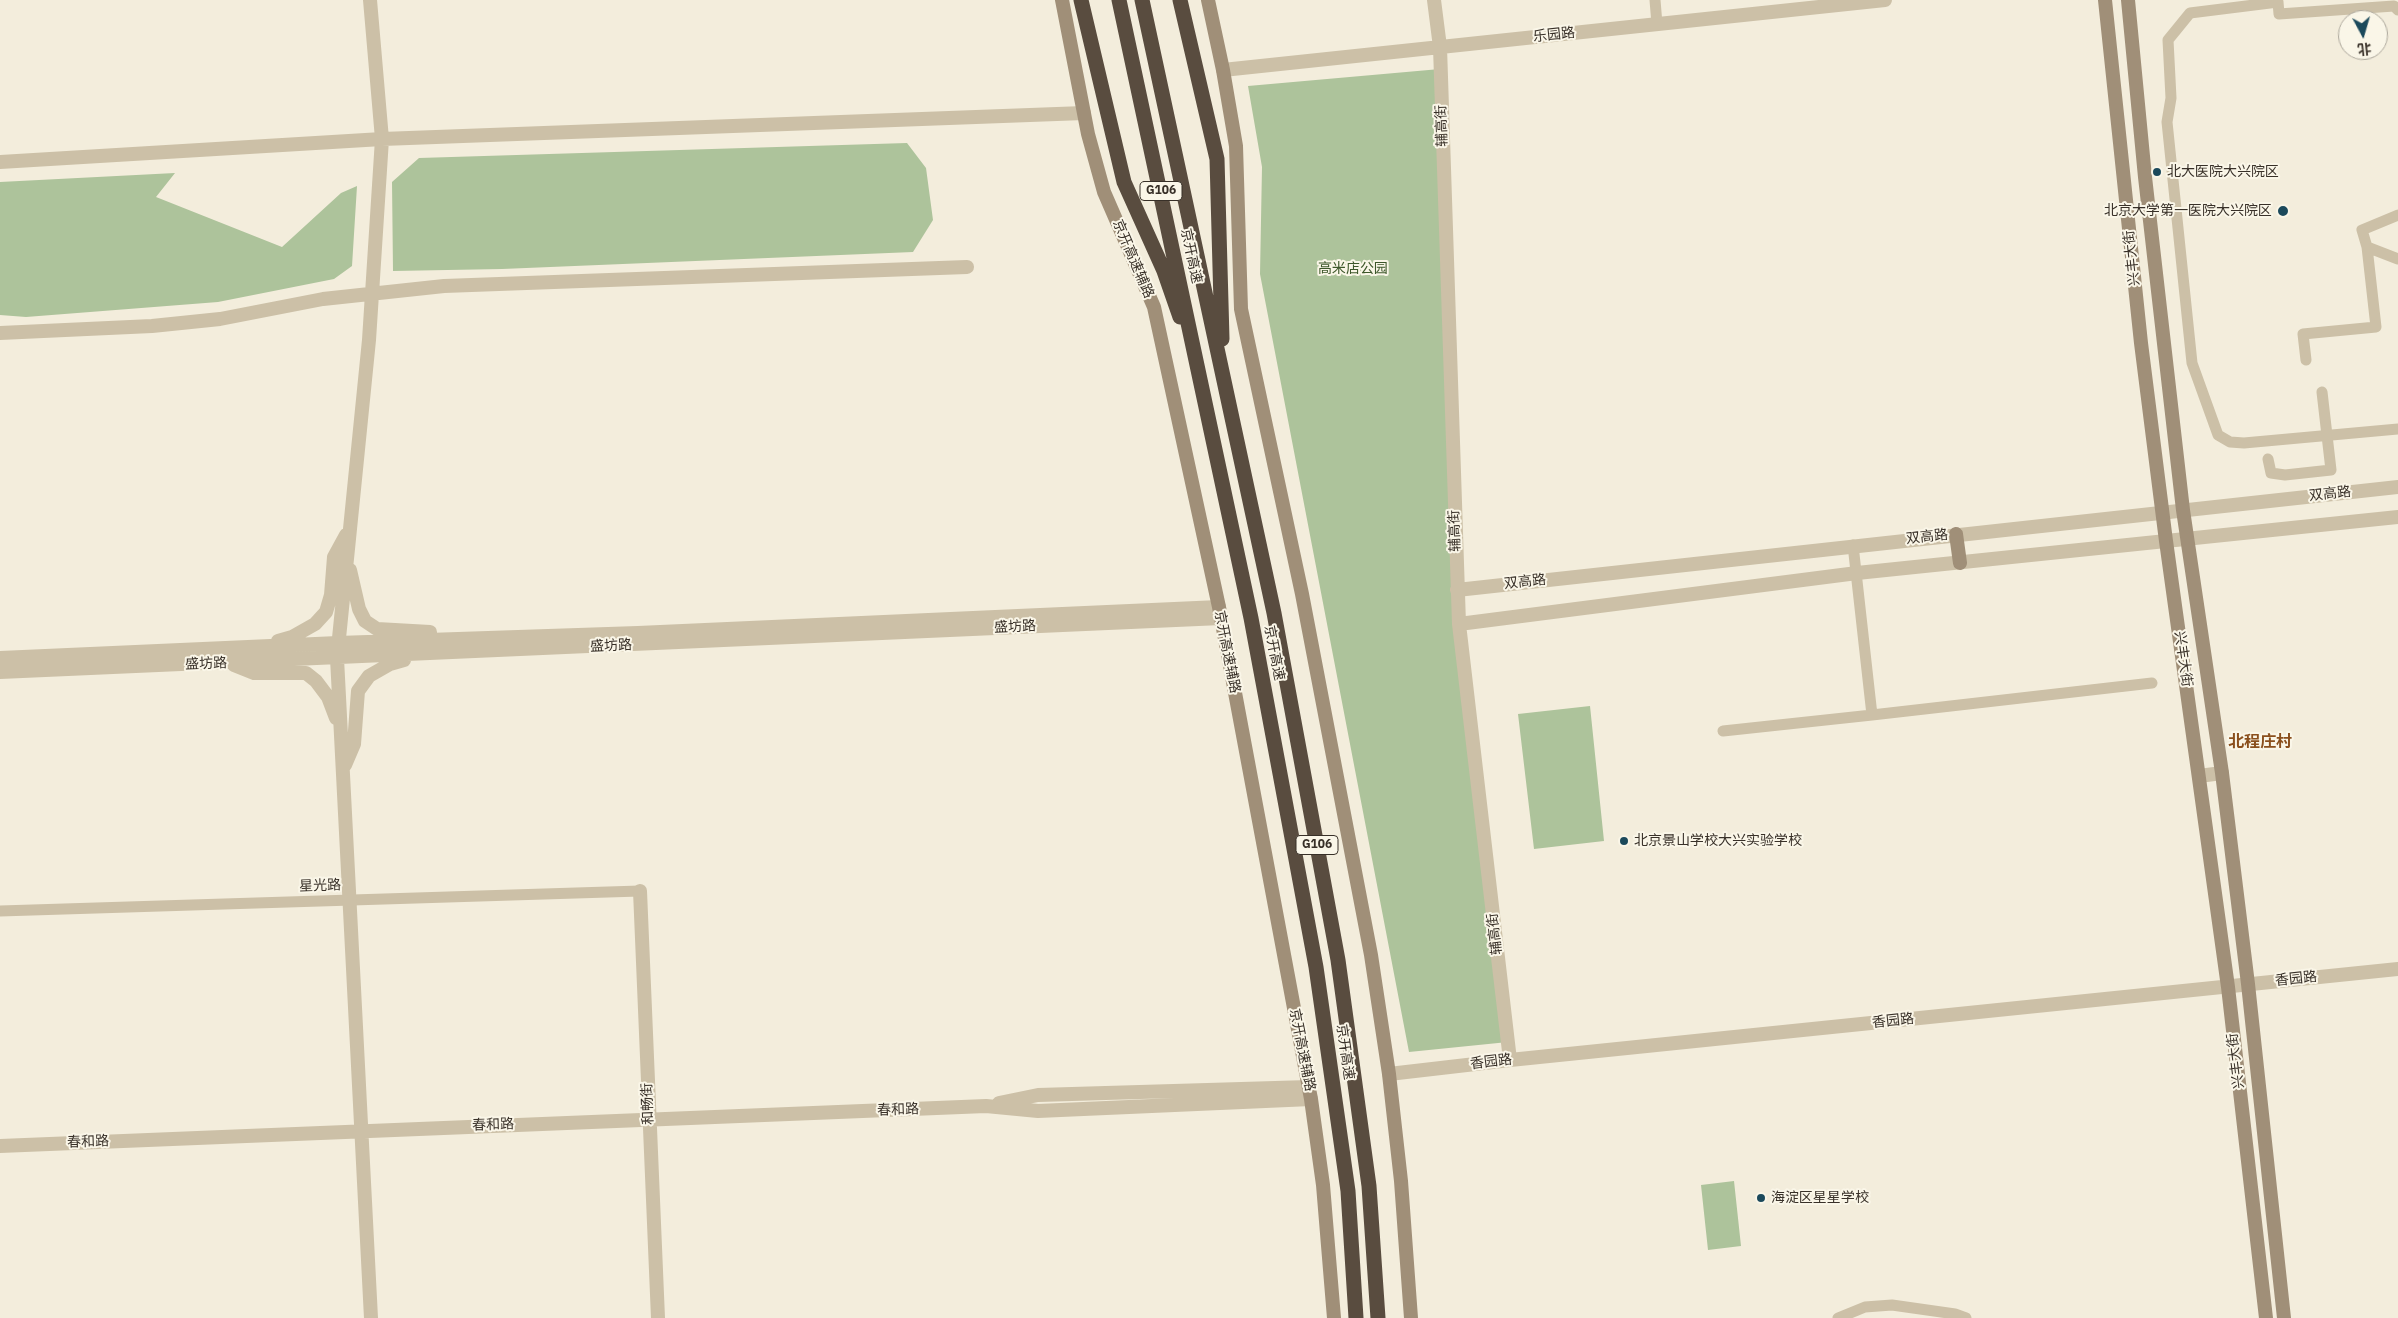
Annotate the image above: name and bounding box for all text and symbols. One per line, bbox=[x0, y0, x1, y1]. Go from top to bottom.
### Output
north arrow bbox=[2338, 10, 2388, 60]
street label: 乐园路 bbox=[1532, 24, 1576, 46]
text: 北 bbox=[2357, 39, 2372, 59]
street label: 辅高街 bbox=[1433, 105, 1451, 147]
place label: 北大医院大兴院区 bbox=[2167, 164, 2279, 180]
marker: 北大医院大兴院区 bbox=[2151, 166, 2163, 178]
road number: G106 bbox=[1140, 182, 1182, 200]
place label: 北京大学第一医院大兴院区 bbox=[2104, 203, 2272, 219]
marker: 北京大学第一医院大兴院区 bbox=[2276, 204, 2290, 218]
street label: 京开高速辅路 bbox=[1109, 217, 1157, 301]
street label: 京开高速 bbox=[1177, 227, 1205, 285]
street label: 兴丰大街 bbox=[2121, 229, 2143, 287]
park label: 高米店公园 bbox=[1318, 261, 1388, 277]
street label: 双高路 bbox=[2308, 483, 2352, 505]
street label: 辅高街 bbox=[1446, 510, 1464, 552]
street label: 双高路 bbox=[1905, 526, 1949, 548]
street label: 双高路 bbox=[1503, 571, 1547, 593]
street label: 京开高速辅路 bbox=[1211, 609, 1243, 695]
street label: 盛坊路 bbox=[994, 618, 1036, 636]
street label: 京开高速 bbox=[1260, 624, 1288, 682]
street label: 兴丰大街 bbox=[2171, 630, 2195, 688]
street label: 盛坊路 bbox=[590, 637, 632, 655]
street label: 盛坊路 bbox=[185, 655, 227, 673]
district label: 北程庄村 bbox=[2228, 732, 2292, 752]
place label: 北京景山学校大兴实验学校 bbox=[1634, 833, 1802, 849]
marker: 北京景山学校大兴实验学校 bbox=[1618, 835, 1630, 847]
road number: G106 bbox=[1296, 836, 1338, 854]
street label: 星光路 bbox=[299, 877, 341, 895]
street label: 辅高街 bbox=[1484, 912, 1506, 956]
street label: 香园路 bbox=[2274, 968, 2318, 990]
street label: 京开高速辅路 bbox=[1286, 1007, 1318, 1093]
street label: 香园路 bbox=[1871, 1010, 1915, 1032]
street label: 京开高速 bbox=[1333, 1023, 1357, 1081]
street label: 兴丰大街 bbox=[2224, 1032, 2248, 1090]
street label: 香园路 bbox=[1469, 1051, 1513, 1073]
street label: 和畅街 bbox=[639, 1083, 657, 1125]
street label: 春和路 bbox=[877, 1101, 919, 1119]
street label: 春和路 bbox=[472, 1116, 514, 1134]
street label: 春和路 bbox=[67, 1133, 109, 1151]
place label: 海淀区星星学校 bbox=[1771, 1190, 1869, 1206]
marker: 海淀区星星学校 bbox=[1755, 1192, 1767, 1204]

